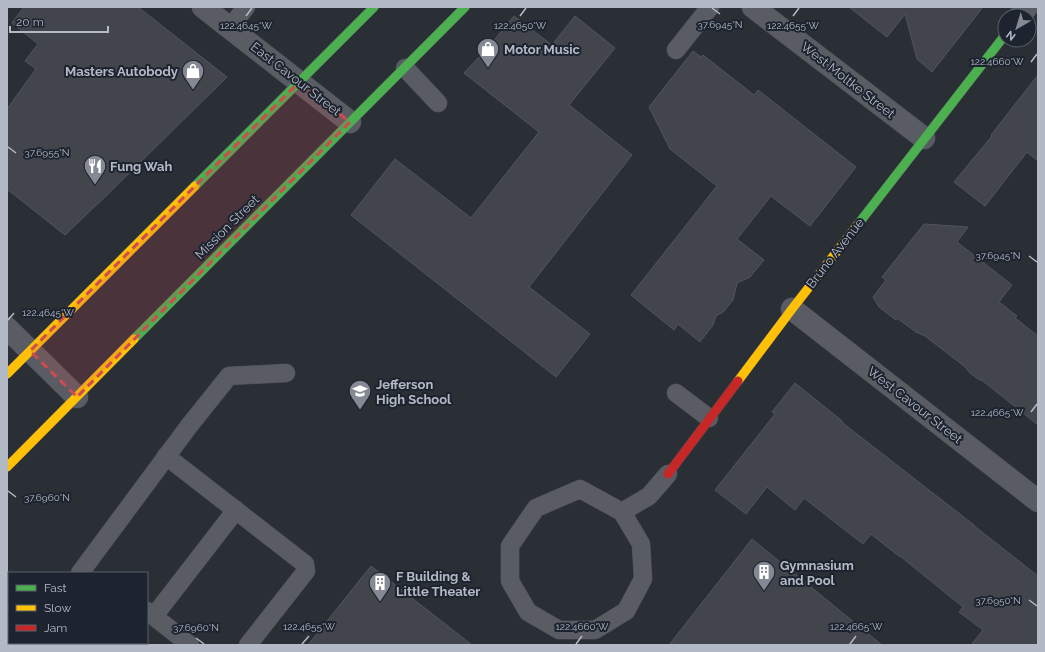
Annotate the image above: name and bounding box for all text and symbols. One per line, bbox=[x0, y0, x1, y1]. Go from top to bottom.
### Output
scale bar bbox=[10, 8, 108, 34]
north arrow bbox=[997, 8, 1037, 48]
text: 20 m bbox=[16, 15, 44, 29]
text: 37.6945°N bbox=[697, 19, 743, 30]
text: 122.4645°W bbox=[220, 20, 273, 31]
text: 122.4650°W bbox=[494, 20, 547, 31]
text: 122.4655°W bbox=[767, 20, 820, 31]
text: N bbox=[1004, 28, 1018, 43]
shop icon: Motor Music bbox=[475, 36, 501, 69]
street label: East Cavour Street bbox=[248, 39, 345, 119]
street label: West Moltke Street bbox=[798, 39, 898, 122]
place label: Motor Music bbox=[504, 42, 581, 57]
text: 122.4660°W bbox=[970, 56, 1024, 67]
shop icon: Masters Autobody bbox=[180, 58, 206, 91]
place label: Masters Autobody bbox=[65, 64, 178, 79]
text: 37.6955°N bbox=[24, 147, 70, 158]
restaurant icon: Fung Wah bbox=[82, 153, 108, 186]
place label: Fung Wah bbox=[110, 159, 172, 174]
street label: Mission Street bbox=[192, 191, 263, 262]
street label: Bruno Avenue bbox=[803, 215, 867, 291]
text: 37.6945°N bbox=[975, 250, 1021, 261]
text: 122.4645°W bbox=[22, 307, 75, 318]
street label: West Cavour Street bbox=[865, 363, 966, 447]
place label: Jefferson High School bbox=[376, 377, 452, 407]
school or university icon: Jefferson High School bbox=[347, 378, 373, 411]
text: 122.4665°W bbox=[971, 407, 1024, 418]
text: 37.6960°N bbox=[24, 492, 70, 503]
place label: Gymnasium and Pool bbox=[780, 558, 854, 588]
building icon: Gymnasium and Pool bbox=[751, 559, 777, 592]
place label: F Building & Little Theater bbox=[396, 569, 480, 599]
building icon: F Building & Little Theater bbox=[367, 570, 393, 603]
legend bbox=[8, 572, 148, 644]
text: Fast bbox=[44, 581, 67, 595]
text: 37.6950°N bbox=[975, 595, 1021, 606]
text: Slow bbox=[44, 601, 71, 615]
text: Jam bbox=[44, 621, 67, 635]
text: 122.4655°W bbox=[283, 621, 336, 632]
text: 122.4660°W bbox=[555, 621, 609, 632]
text: 122.4665°W bbox=[830, 621, 883, 632]
text: 37.6960°N bbox=[173, 622, 219, 633]

